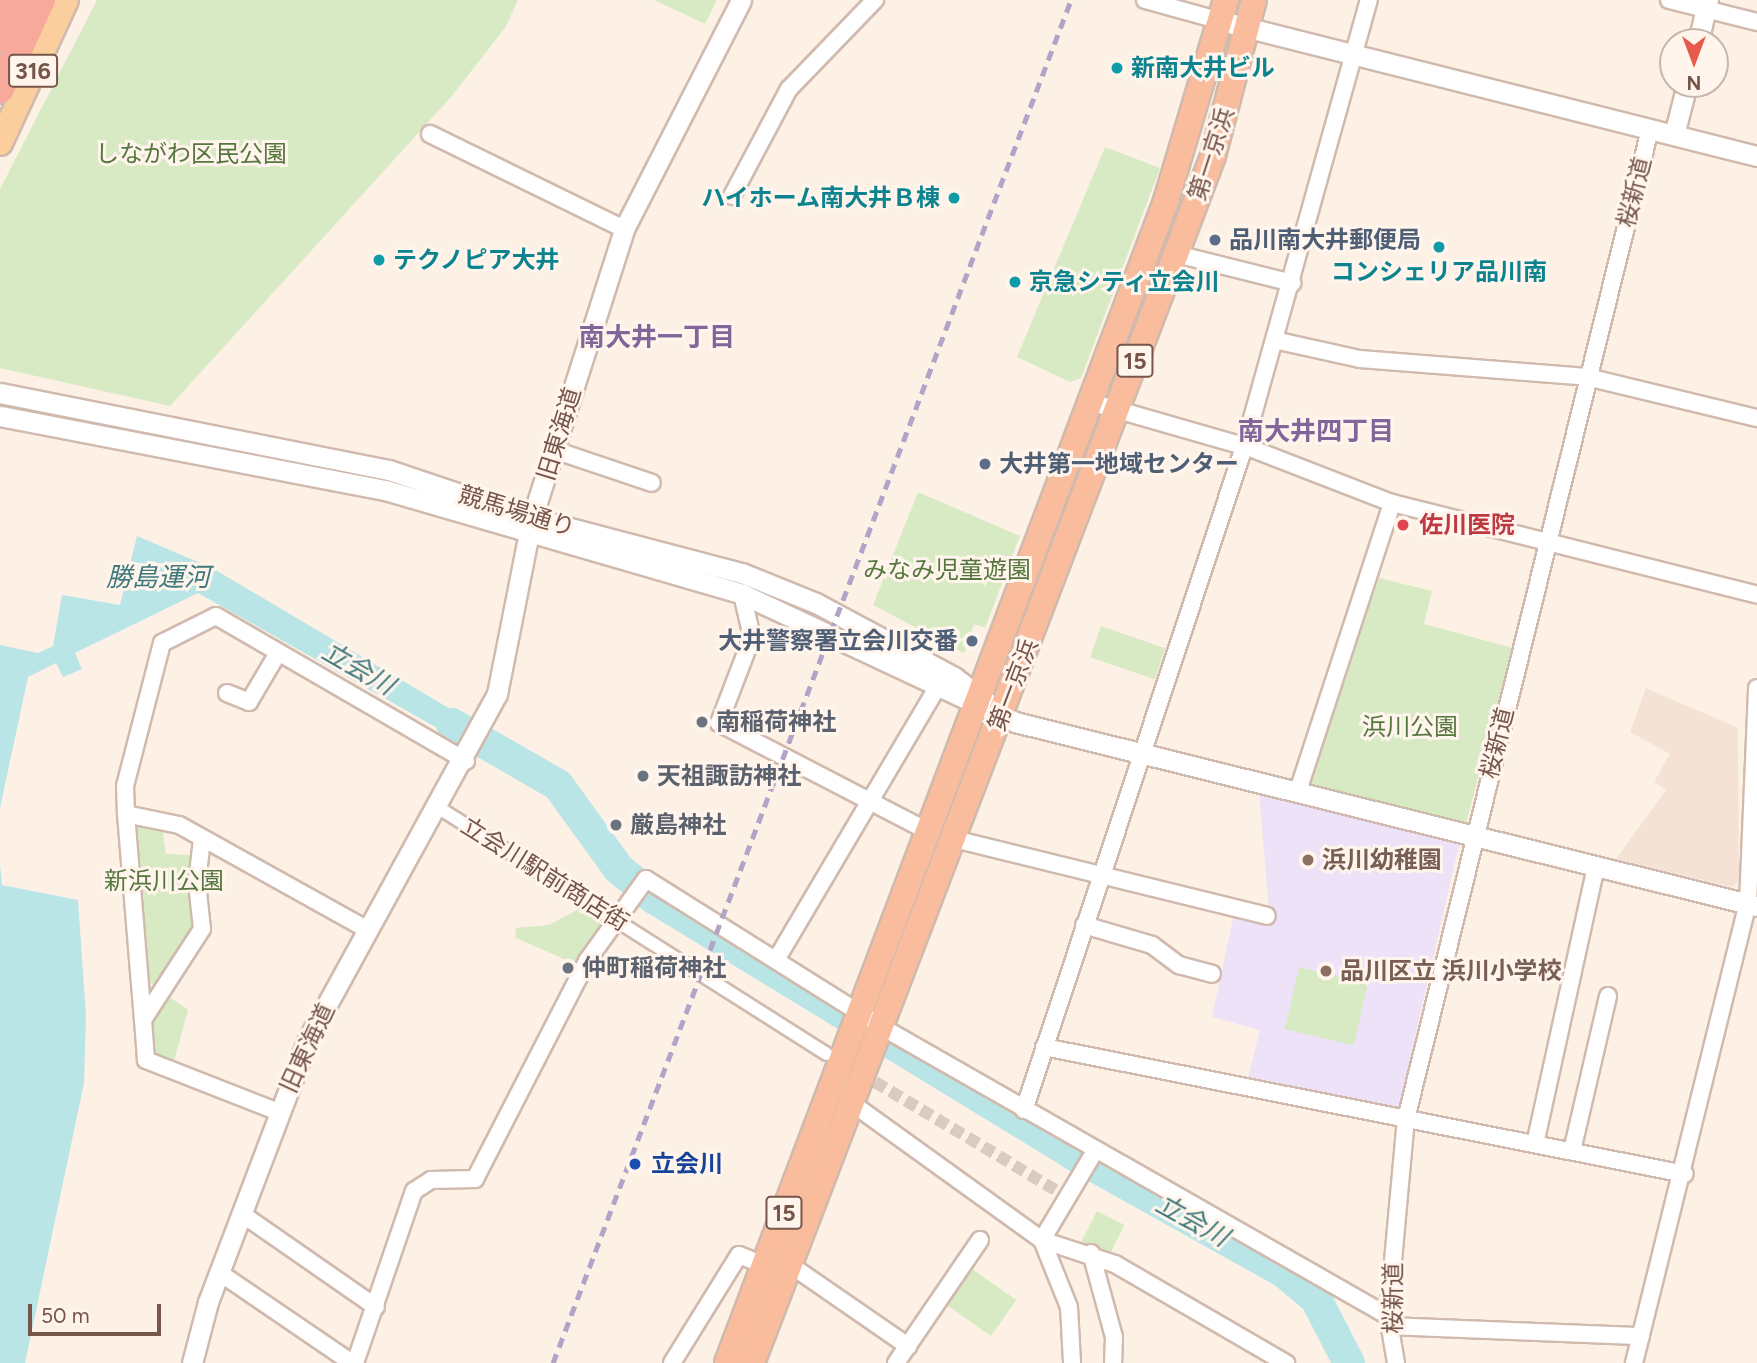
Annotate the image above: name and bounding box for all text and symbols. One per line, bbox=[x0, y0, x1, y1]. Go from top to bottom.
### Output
north arrow bbox=[1659, 28, 1729, 98]
road number: 316 bbox=[7, 52, 59, 90]
place label: 新南大井ビル bbox=[1131, 54, 1275, 82]
marker: 新南大井ビル bbox=[1109, 60, 1125, 76]
text: N bbox=[1687, 71, 1701, 94]
street label: 第一京浜 bbox=[1182, 104, 1240, 204]
park label: しながわ区民公園 bbox=[95, 140, 287, 168]
street label: 桜新道 bbox=[1611, 154, 1657, 230]
place label: ハイホーム南大井Ｂ棟 bbox=[700, 184, 940, 212]
marker: ハイホーム南大井Ｂ棟 bbox=[946, 190, 962, 206]
place label: 品川南大井郵便局 bbox=[1229, 226, 1421, 254]
marker: 品川南大井郵便局 bbox=[1207, 232, 1223, 248]
marker: コンシェリア品川南 bbox=[1431, 239, 1447, 255]
place label: テクノピア大井 bbox=[393, 246, 561, 274]
marker: テクノピア大井 bbox=[371, 252, 387, 268]
place label: コンシェリア品川南 bbox=[1331, 258, 1547, 286]
place label: 京急シティ立会川 bbox=[1029, 268, 1221, 296]
marker: 京急シティ立会川 bbox=[1007, 274, 1023, 290]
district label: 南大井一丁目 bbox=[579, 322, 735, 354]
road number: 15 bbox=[1116, 342, 1154, 380]
street label: 旧東海道 bbox=[531, 384, 587, 484]
district label: 南大井四丁目 bbox=[1238, 416, 1394, 448]
place label: 大井第一地域センター bbox=[999, 450, 1239, 478]
marker: 大井第一地域センター bbox=[977, 456, 993, 472]
street label: 競馬場通り bbox=[455, 480, 579, 542]
place label: 佐川医院 bbox=[1419, 511, 1515, 539]
marker: 佐川医院 bbox=[1393, 515, 1413, 535]
park label: みなみ児童遊園 bbox=[863, 556, 1031, 584]
water label: 勝島運河 bbox=[106, 562, 210, 594]
place label: 大井警察署立会川交番 bbox=[718, 627, 958, 655]
marker: 大井警察署立会川交番 bbox=[964, 633, 980, 649]
street label: 第一京浜 bbox=[982, 635, 1044, 735]
water label: 立会川 bbox=[316, 636, 400, 702]
street label: 桜新道 bbox=[1474, 705, 1520, 781]
place label: 南稲荷神社 bbox=[716, 708, 836, 736]
park label: 浜川公園 bbox=[1362, 713, 1458, 741]
marker: 南稲荷神社 bbox=[694, 714, 710, 730]
place label: 天祖諏訪神社 bbox=[657, 762, 801, 790]
marker: 天祖諏訪神社 bbox=[635, 768, 651, 784]
street label: 立会川駅前商店街 bbox=[456, 811, 634, 937]
place label: 厳島神社 bbox=[630, 811, 726, 839]
marker: 厳島神社 bbox=[608, 817, 624, 833]
place label: 浜川幼稚園 bbox=[1322, 846, 1442, 874]
marker: 浜川幼稚園 bbox=[1300, 852, 1316, 868]
park label: 新浜川公園 bbox=[104, 867, 224, 895]
place label: 仲町稲荷神社 bbox=[582, 954, 726, 982]
place label: 品川区立 浜川小学校 bbox=[1340, 957, 1562, 985]
marker: 仲町稲荷神社 bbox=[560, 960, 576, 976]
marker: 品川区立 浜川小学校 bbox=[1318, 963, 1334, 979]
street label: 旧東海道 bbox=[274, 998, 340, 1098]
place label: 立会川 bbox=[651, 1150, 723, 1178]
marker: 立会川 bbox=[625, 1154, 645, 1174]
water label: 立会川 bbox=[1150, 1188, 1234, 1254]
road number: 15 bbox=[765, 1194, 803, 1232]
street label: 桜新道 bbox=[1379, 1262, 1407, 1334]
scale bar bbox=[32, 1290, 164, 1334]
text: 50 m bbox=[41, 1303, 90, 1328]

